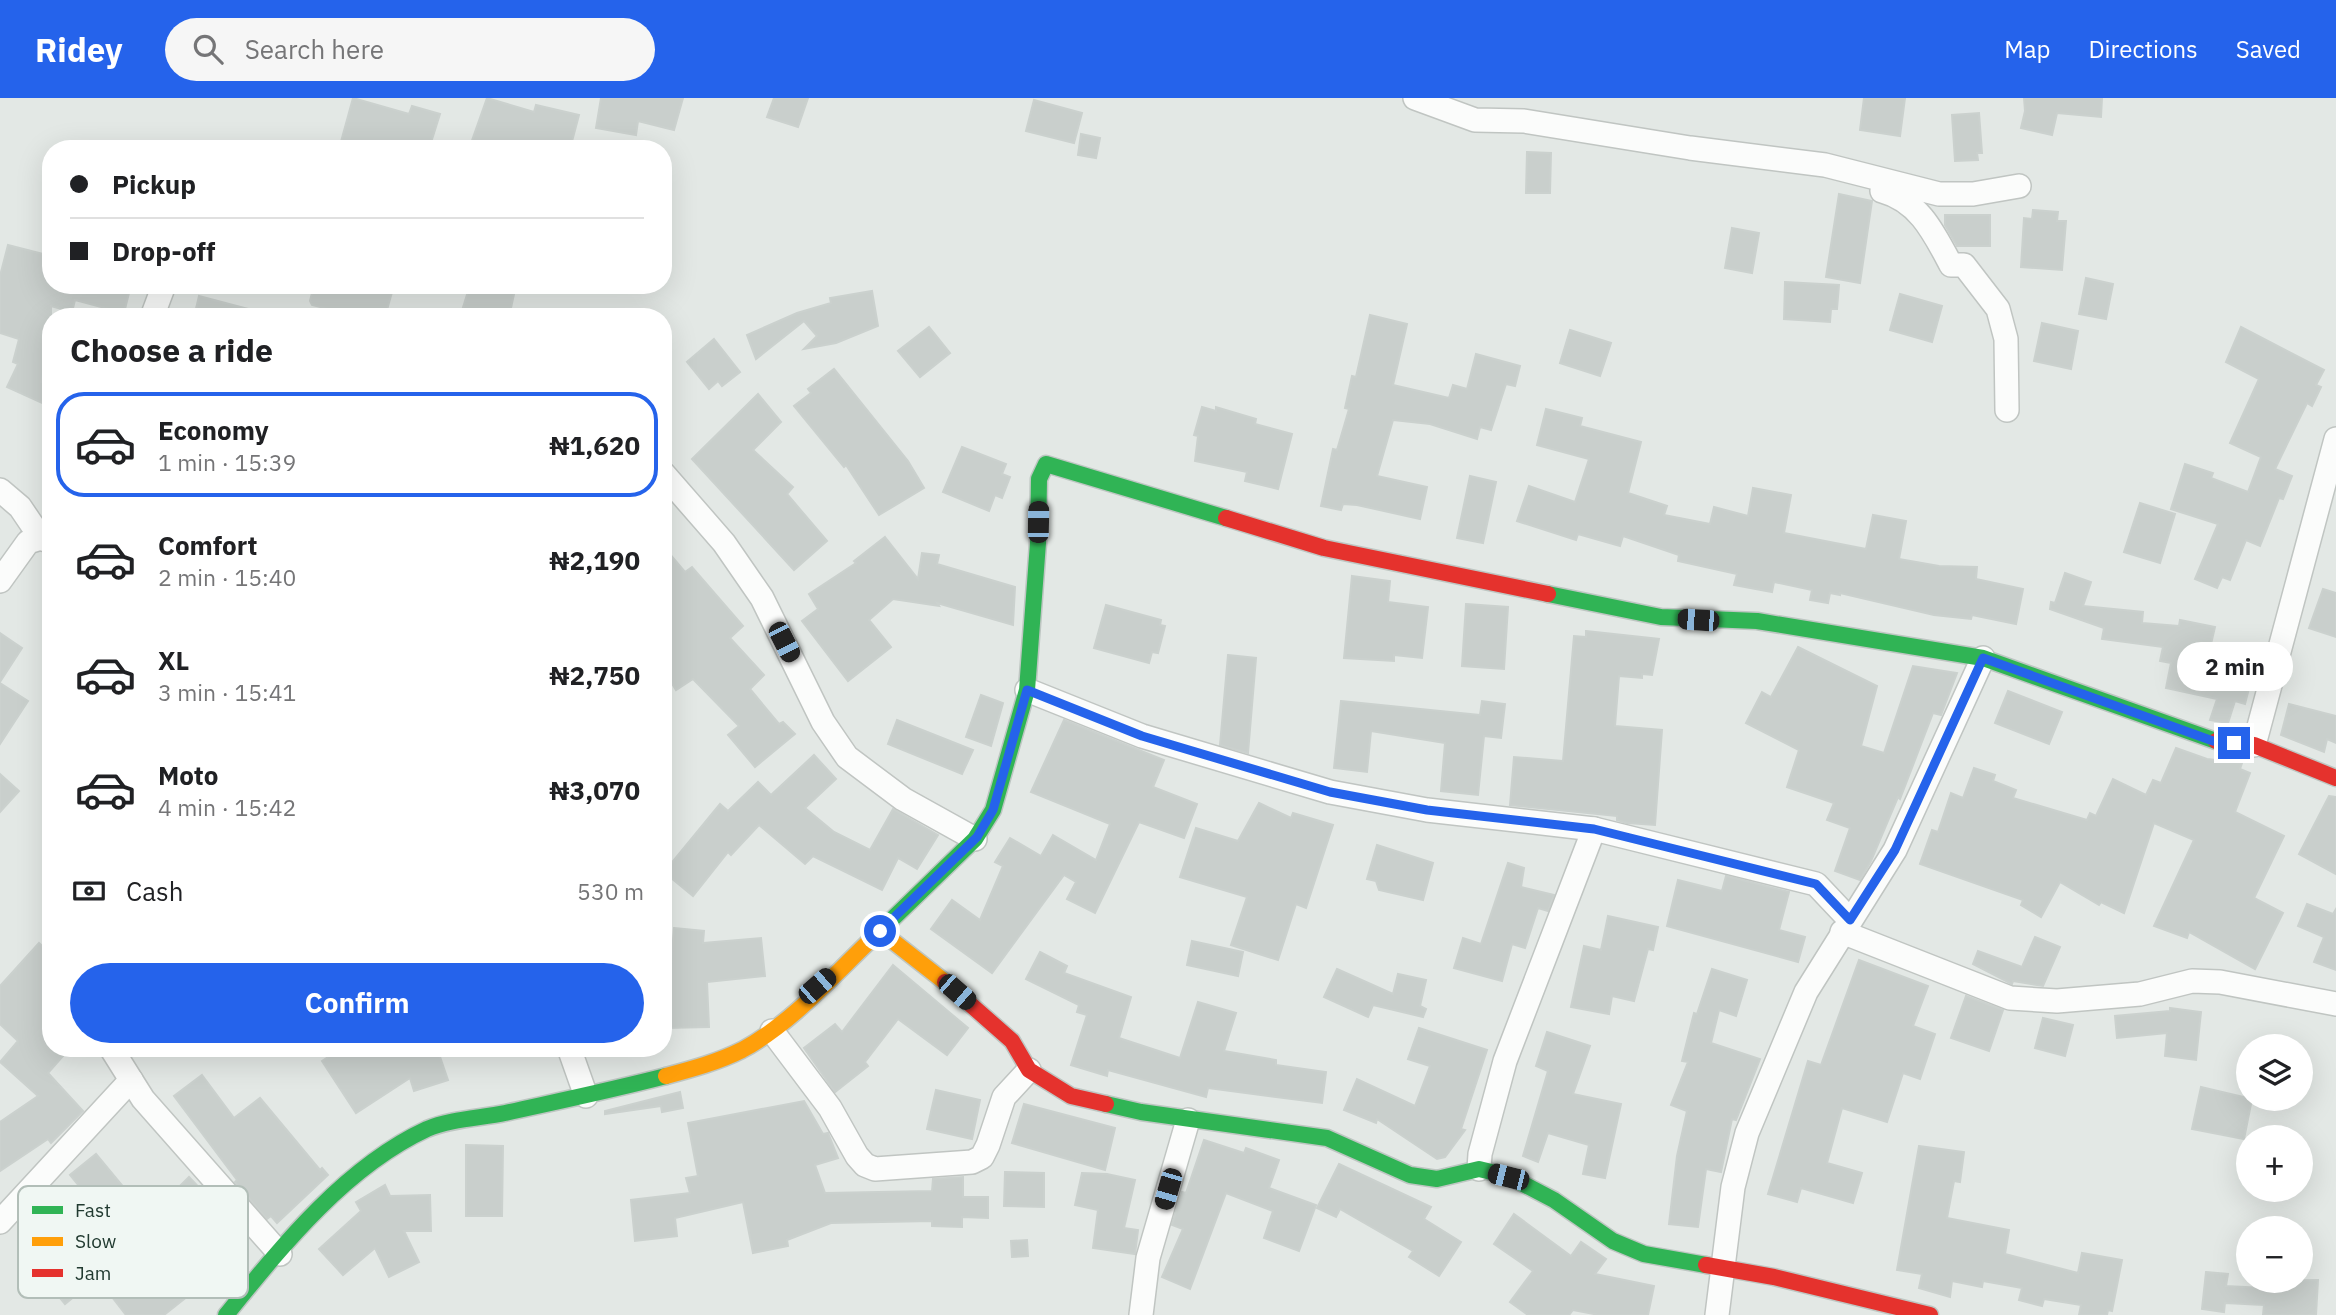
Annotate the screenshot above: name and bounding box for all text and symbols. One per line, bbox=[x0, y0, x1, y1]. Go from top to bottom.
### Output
search box bbox=[165, 18, 655, 81]
text: Ridey bbox=[35, 28, 123, 71]
icon: search bbox=[189, 30, 227, 68]
text: Search here bbox=[245, 32, 384, 66]
text: Map bbox=[2004, 33, 2050, 65]
text: Directions bbox=[2088, 33, 2198, 65]
text: Saved bbox=[2236, 33, 2301, 65]
text: Pickup bbox=[112, 167, 196, 201]
text: Drop-off bbox=[112, 234, 215, 268]
text: Choose a ride bbox=[70, 329, 273, 371]
icon: car bbox=[74, 413, 137, 476]
text: Economy bbox=[158, 413, 269, 447]
text: ₦1,620 bbox=[549, 428, 640, 462]
text: 1 min · 15:39 bbox=[158, 447, 296, 477]
car bbox=[1028, 501, 1049, 543]
icon: car bbox=[74, 528, 137, 591]
text: Comfort bbox=[158, 528, 257, 562]
text: ₦2,190 bbox=[549, 543, 640, 577]
text: 2 min · 15:40 bbox=[158, 562, 296, 592]
car bbox=[1677, 608, 1720, 632]
car bbox=[766, 619, 803, 665]
callout: 2 min bbox=[2176, 642, 2292, 690]
icon: car bbox=[74, 643, 137, 706]
text: XL bbox=[158, 643, 189, 677]
text: 2 min bbox=[2205, 651, 2265, 681]
text: ₦2,750 bbox=[549, 658, 640, 692]
text: 3 min · 15:41 bbox=[158, 677, 296, 707]
route end bbox=[2218, 727, 2250, 759]
icon: car bbox=[74, 758, 137, 821]
text: Moto bbox=[158, 758, 218, 792]
text: ₦3,070 bbox=[549, 773, 640, 807]
text: 4 min · 15:42 bbox=[158, 792, 296, 822]
icon: cash bbox=[70, 872, 108, 910]
text: Cash bbox=[126, 874, 183, 908]
text: 530 m bbox=[577, 876, 644, 906]
route start bbox=[864, 915, 896, 947]
button: Confirm bbox=[70, 963, 644, 1043]
car bbox=[795, 964, 840, 1008]
car bbox=[935, 970, 980, 1014]
map controls bbox=[2236, 1034, 2313, 1293]
button: layers bbox=[2236, 1034, 2313, 1111]
button: + bbox=[2236, 1125, 2313, 1202]
car bbox=[1486, 1162, 1531, 1192]
car bbox=[1153, 1166, 1184, 1212]
legend bbox=[18, 1186, 248, 1298]
text: Fast bbox=[75, 1198, 111, 1222]
button: − bbox=[2236, 1216, 2313, 1293]
text: Slow bbox=[75, 1229, 116, 1253]
text: Jam bbox=[75, 1261, 111, 1285]

